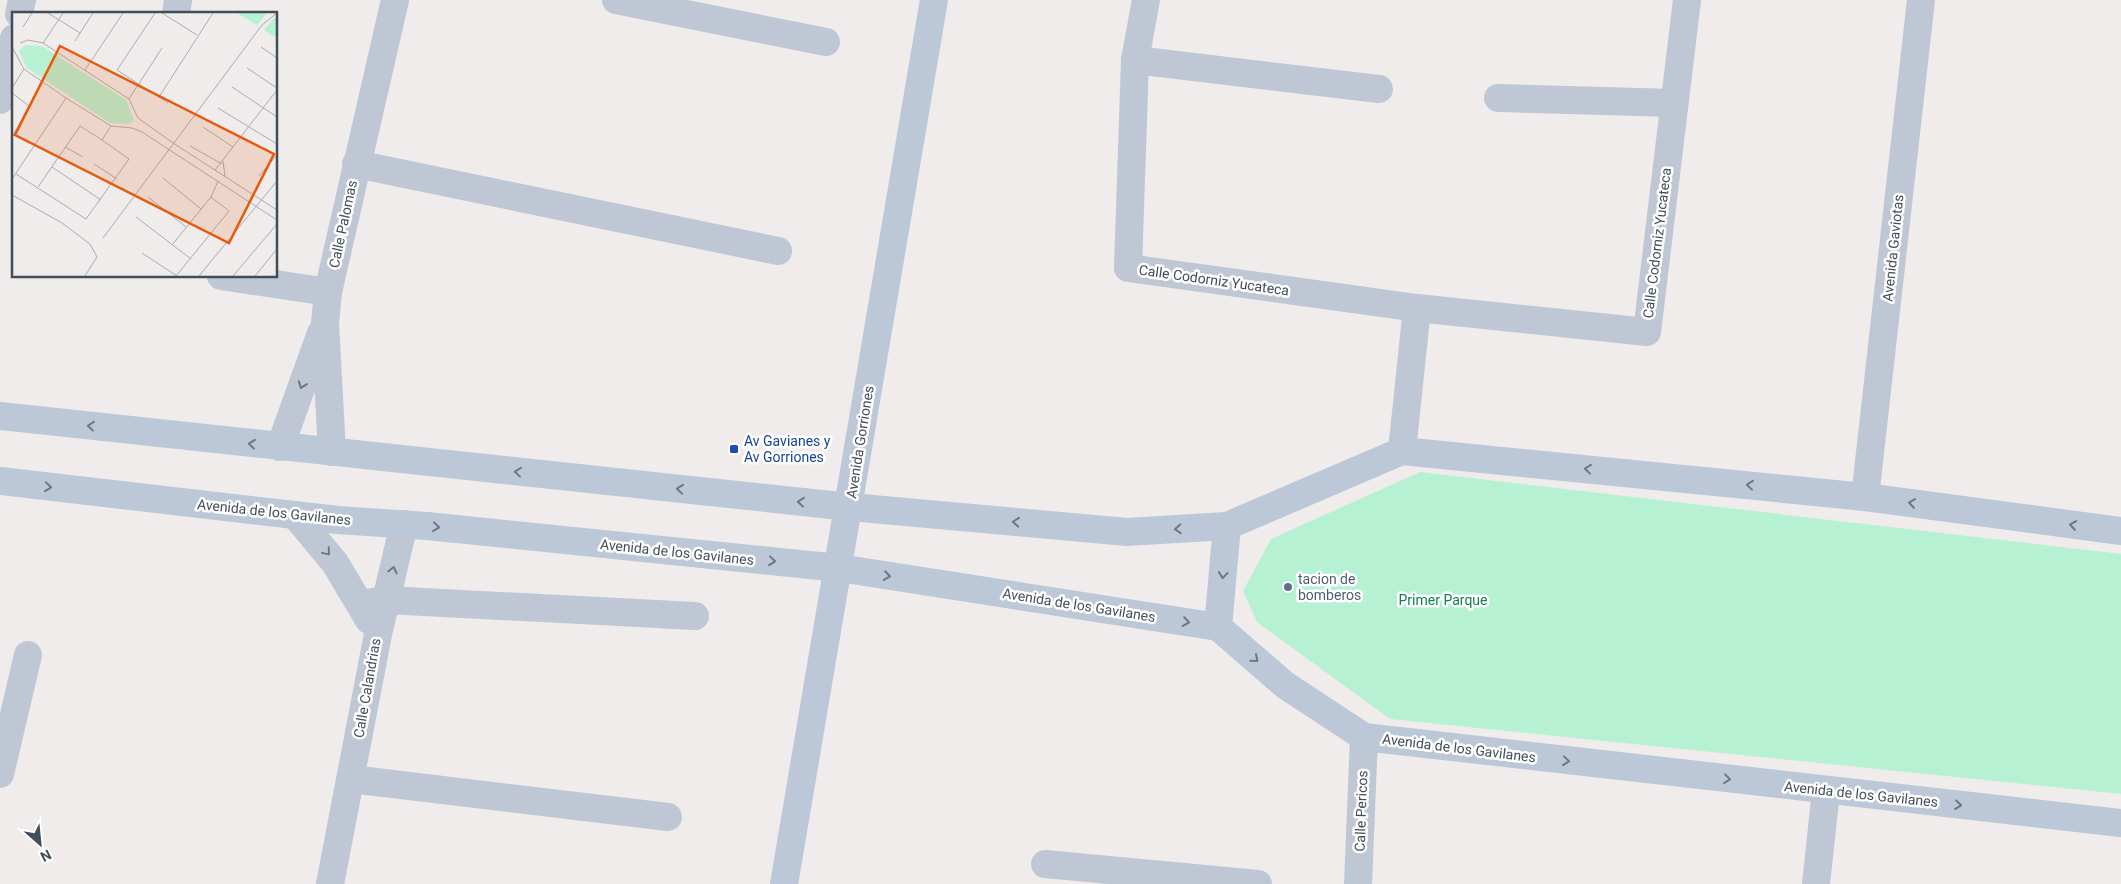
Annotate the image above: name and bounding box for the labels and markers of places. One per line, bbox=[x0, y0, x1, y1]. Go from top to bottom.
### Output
place label: Av Gavianes y Av Gorriones bbox=[744, 433, 831, 465]
marker: Av Gavianes y Av Gorriones bbox=[728, 443, 740, 455]
place label: tacion de bomberos bbox=[1298, 571, 1361, 603]
marker: tacion de bomberos bbox=[1282, 581, 1294, 593]

